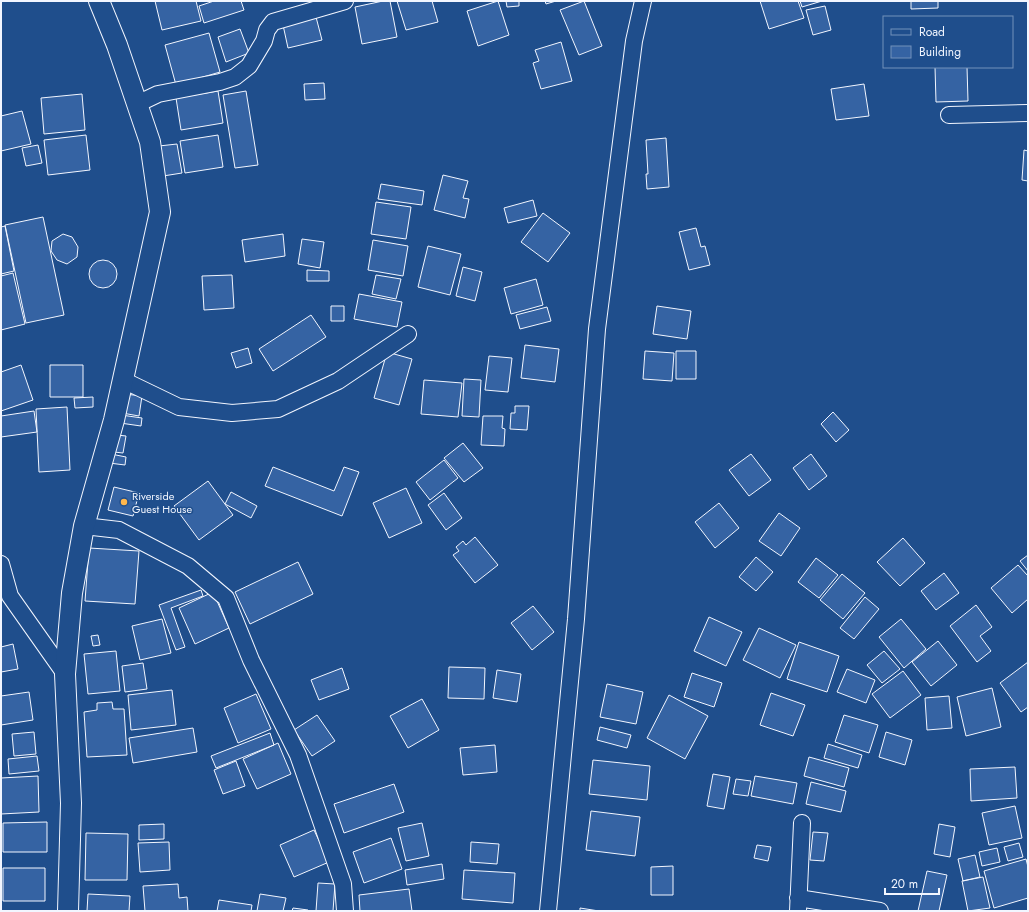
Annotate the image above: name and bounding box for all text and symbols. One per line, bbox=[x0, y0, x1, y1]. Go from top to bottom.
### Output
legend bbox=[883, 16, 1013, 68]
text: Road bbox=[919, 23, 945, 41]
text: Building bbox=[919, 43, 961, 61]
place label: Riverside Guest House bbox=[132, 488, 192, 517]
marker: Riverside Guest House bbox=[119, 497, 129, 507]
scale bar bbox=[885, 870, 939, 896]
text: 20 m bbox=[891, 875, 918, 893]

